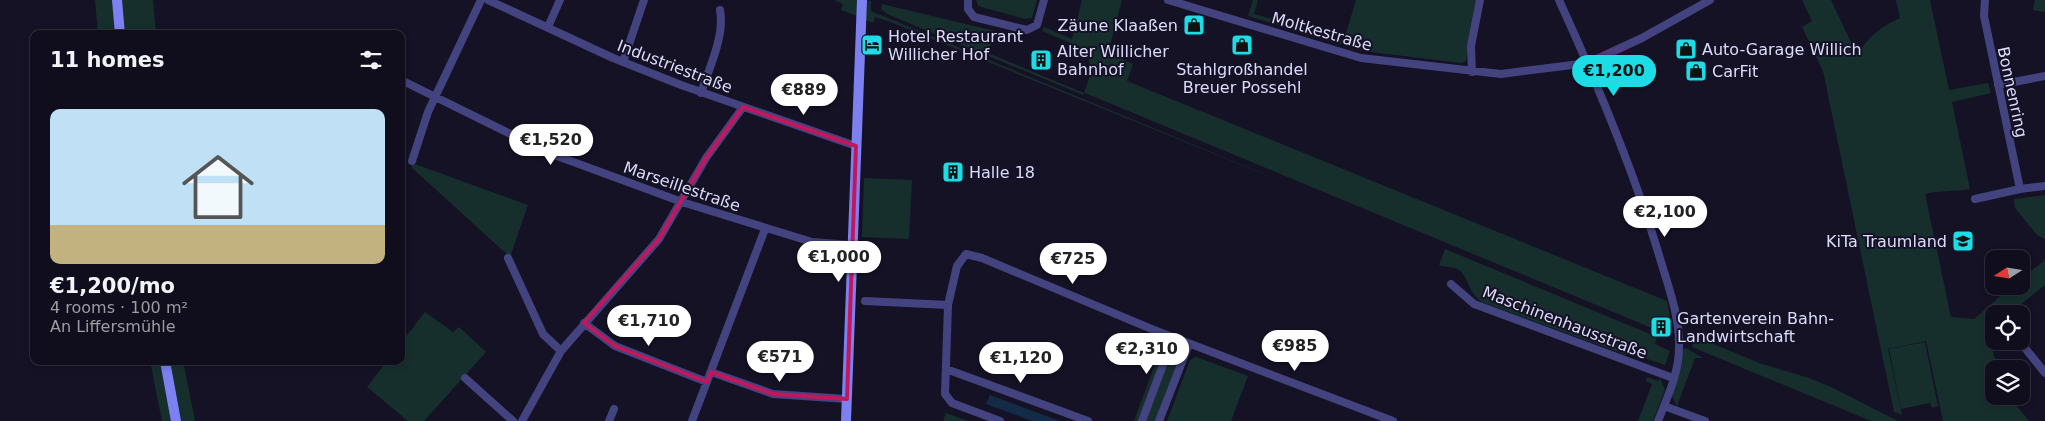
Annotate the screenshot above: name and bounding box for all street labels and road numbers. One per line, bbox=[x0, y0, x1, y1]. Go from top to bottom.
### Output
street label: Moltkestraße bbox=[1269, 8, 1374, 55]
street label: Industriestraße bbox=[615, 36, 735, 97]
street label: Bonnenring bbox=[1994, 45, 2031, 139]
street label: Marseillestraße bbox=[621, 158, 743, 215]
street label: Maschinenhausstraße bbox=[1480, 282, 1650, 363]

